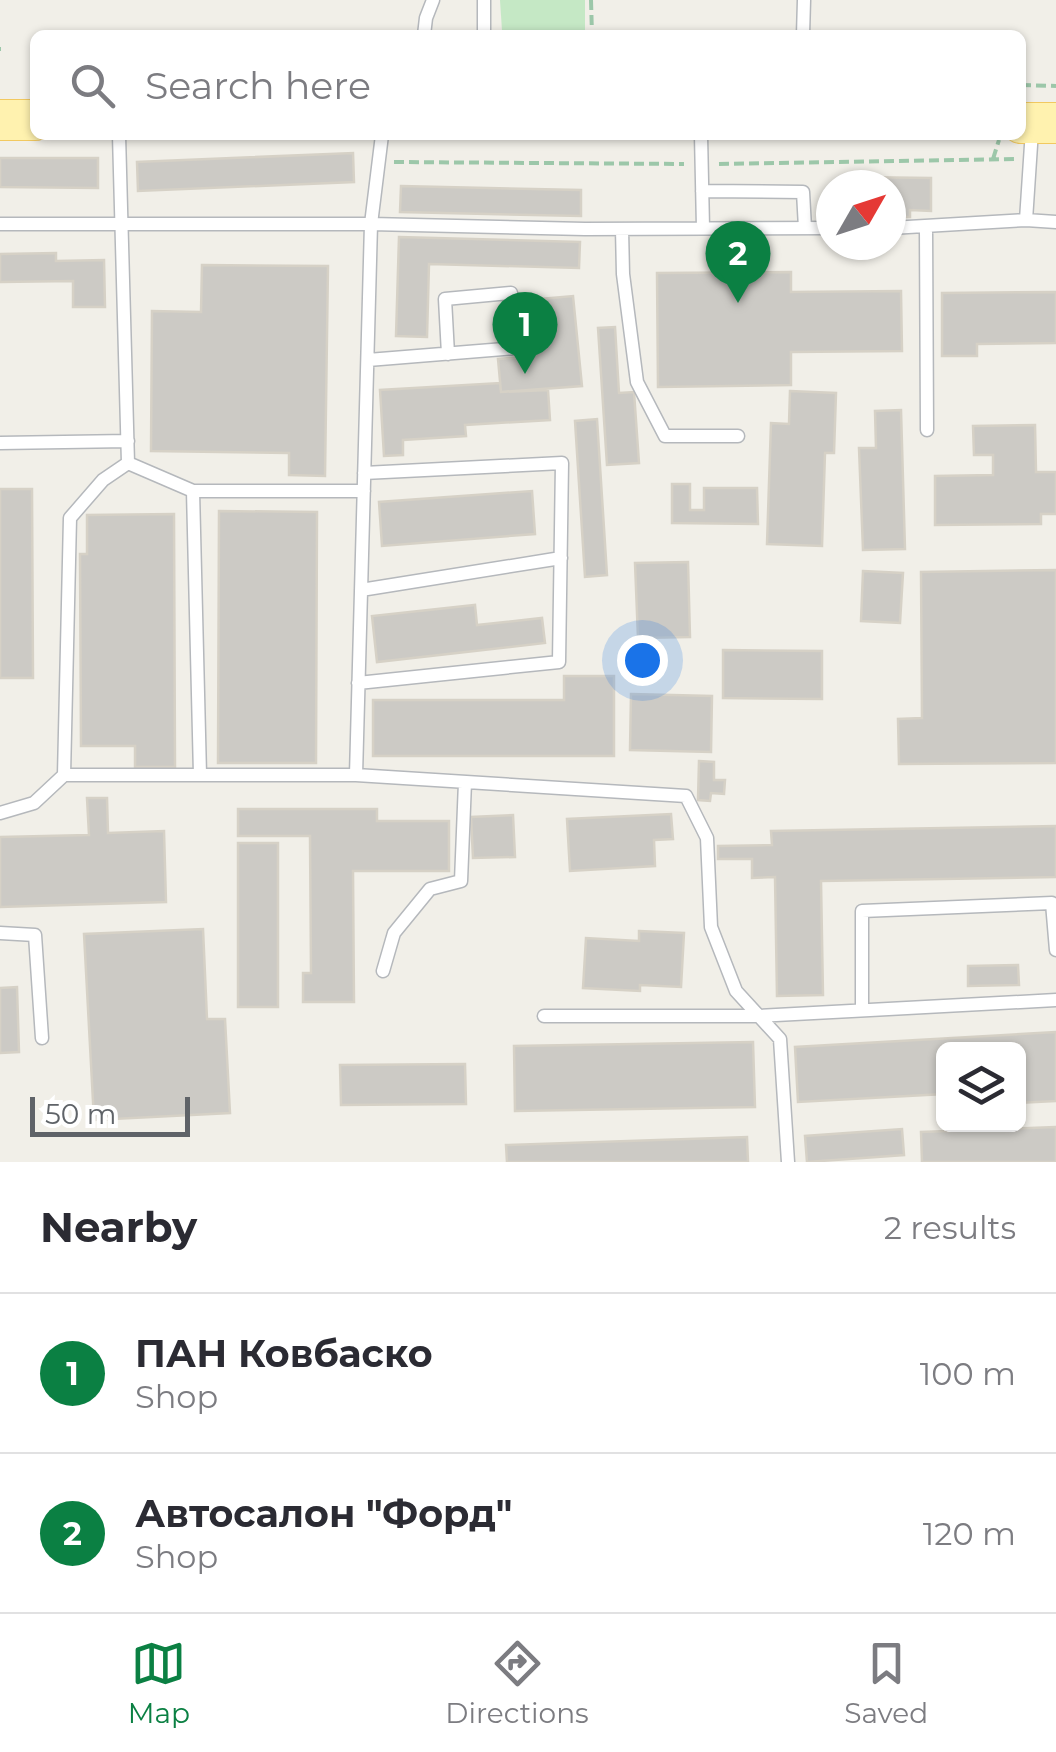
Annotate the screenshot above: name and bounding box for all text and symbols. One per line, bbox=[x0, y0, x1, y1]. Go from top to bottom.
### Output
search box bbox=[30, 30, 1026, 140]
icon: search bbox=[65, 58, 120, 113]
text: Search here bbox=[145, 62, 371, 109]
north arrow bbox=[816, 170, 906, 260]
pin: 2 bbox=[706, 220, 770, 303]
pin: 1 bbox=[492, 292, 558, 374]
your location bbox=[617, 635, 668, 686]
map controls bbox=[936, 1042, 1026, 1132]
button: layers bbox=[936, 1042, 1026, 1132]
scale bar bbox=[30, 1092, 190, 1136]
text: 50 m bbox=[45, 1097, 116, 1131]
text: Nearby bbox=[40, 1201, 197, 1253]
text: 2 results bbox=[884, 1208, 1016, 1247]
text: ПАН Ковбаско bbox=[135, 1330, 433, 1377]
text: 1 bbox=[66, 1354, 79, 1393]
text: 100 m bbox=[920, 1354, 1016, 1393]
text: Shop bbox=[135, 1377, 218, 1416]
text: Автосалон "Форд" bbox=[135, 1490, 512, 1537]
text: 2 bbox=[63, 1514, 82, 1553]
text: 120 m bbox=[923, 1514, 1016, 1553]
text: Shop bbox=[135, 1537, 218, 1576]
tab: Map bbox=[128, 1636, 190, 1730]
tab: Directions bbox=[445, 1636, 589, 1730]
tab: Saved bbox=[844, 1636, 928, 1730]

